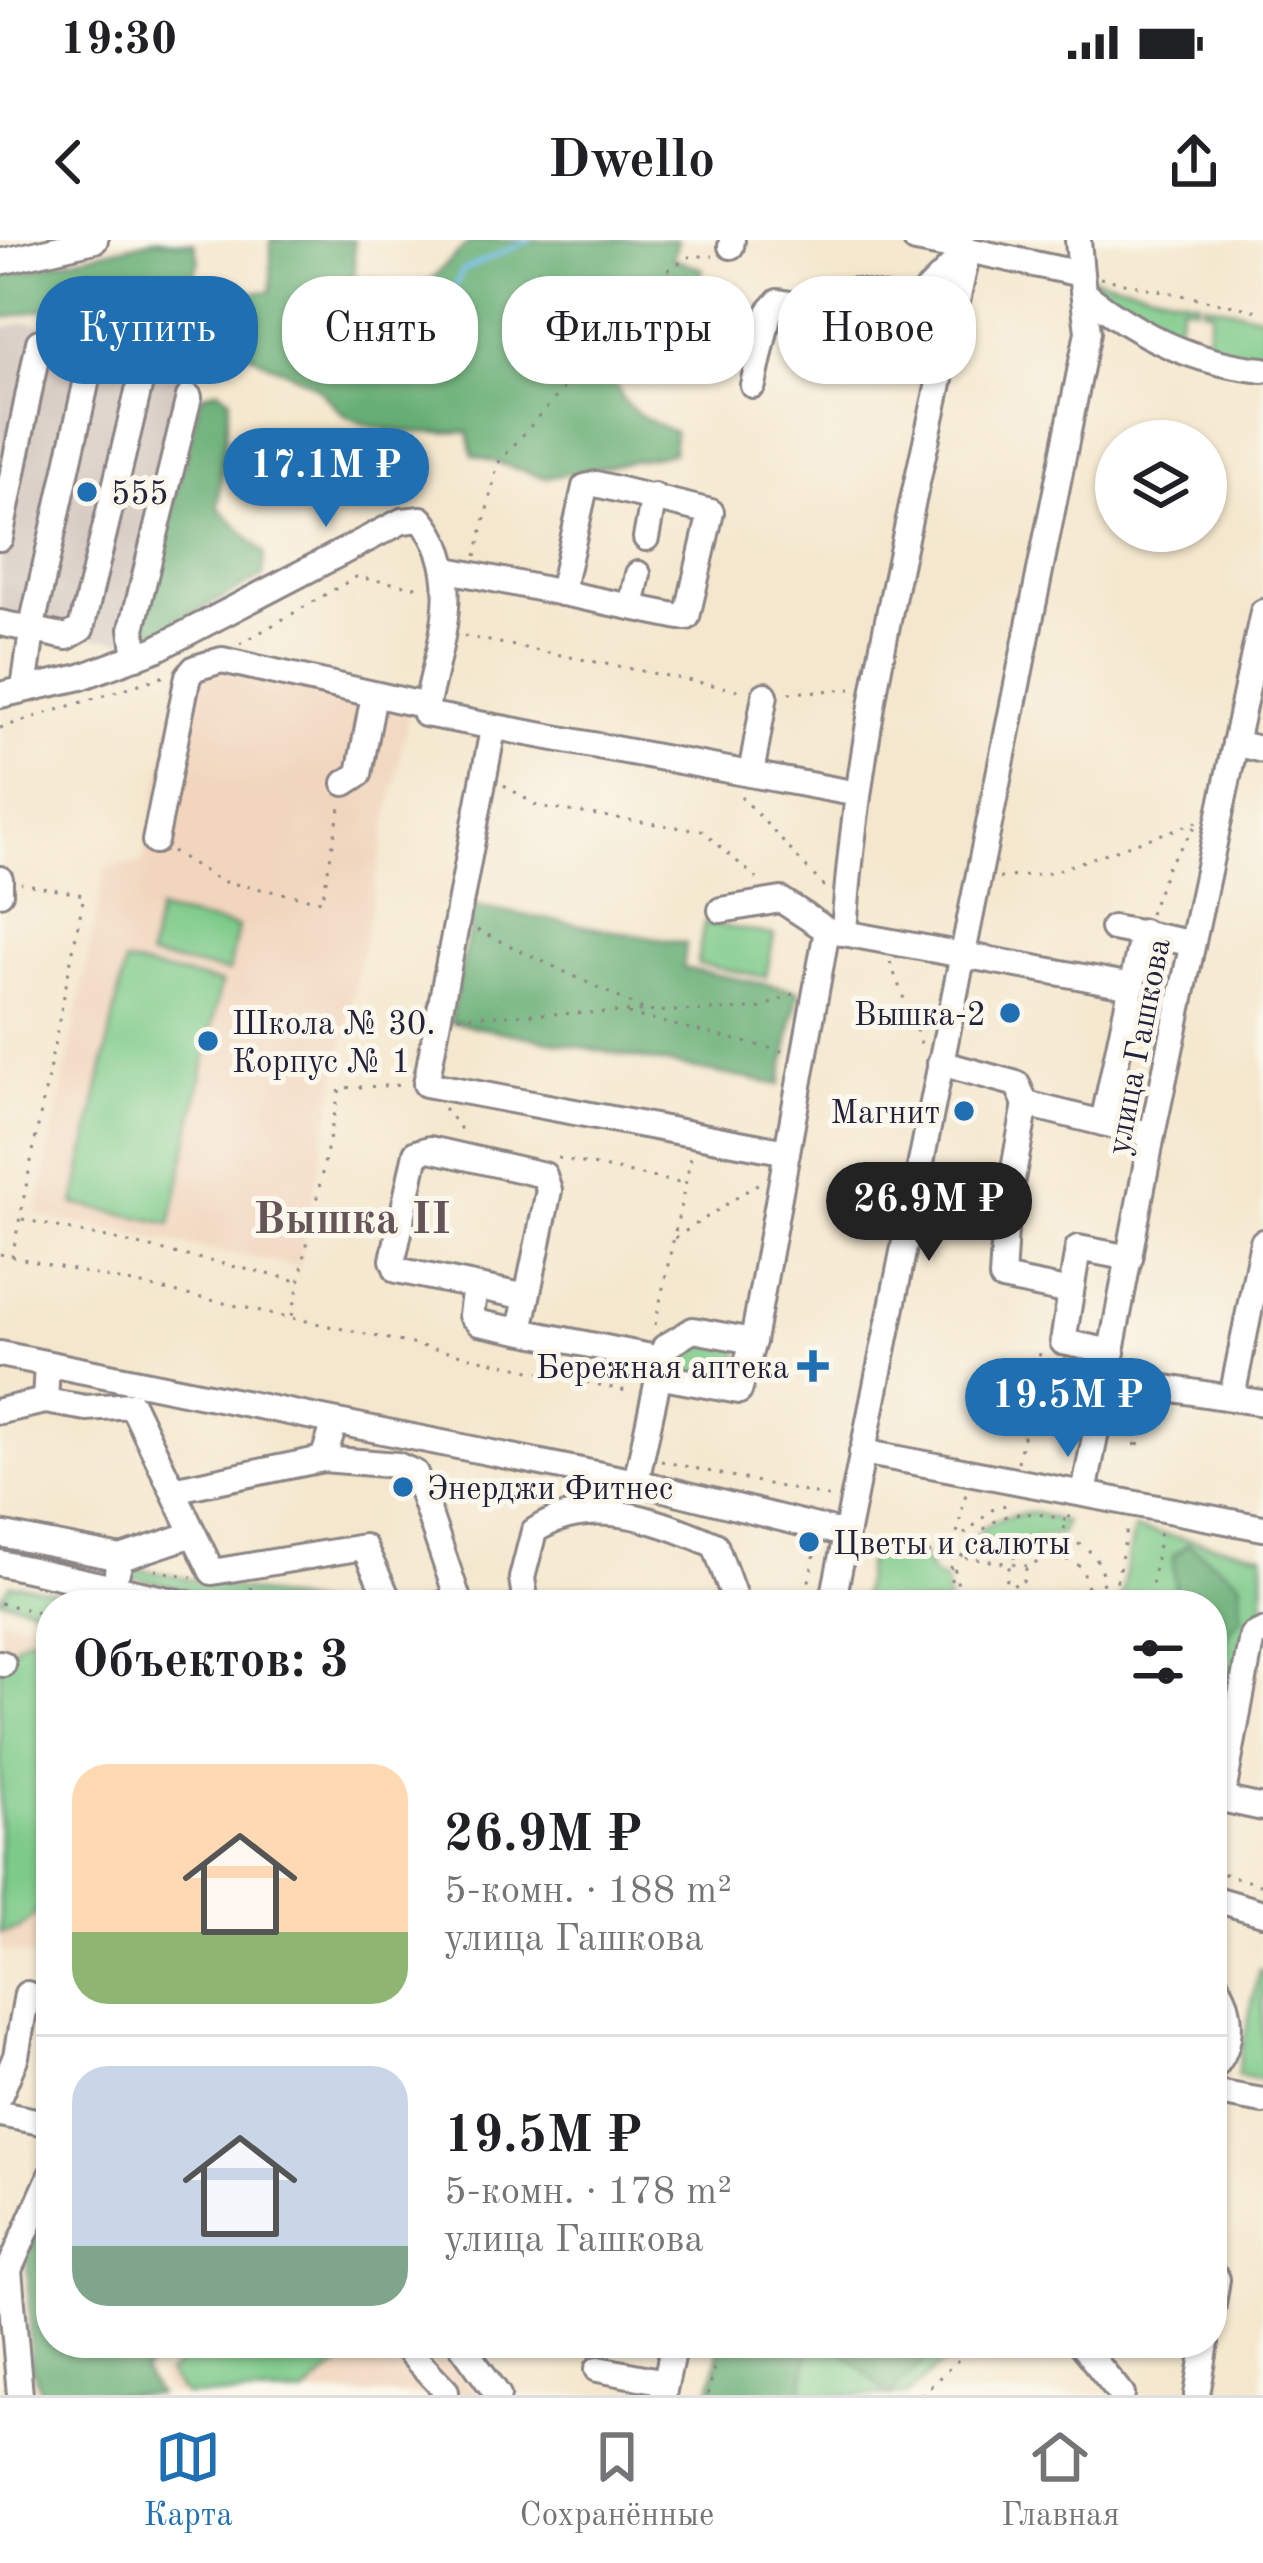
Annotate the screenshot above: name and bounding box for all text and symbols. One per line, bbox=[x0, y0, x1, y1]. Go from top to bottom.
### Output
text: 19:30 bbox=[60, 19, 177, 64]
icon: back bbox=[36, 129, 102, 195]
icon: share bbox=[1161, 129, 1227, 195]
text: Dwello bbox=[548, 135, 715, 189]
chip: Купить bbox=[36, 276, 258, 384]
chip: Снять bbox=[282, 276, 478, 384]
chip: Фильтры bbox=[502, 276, 754, 384]
chip: Новое bbox=[778, 276, 976, 384]
map controls bbox=[1095, 420, 1227, 552]
button: layers bbox=[1095, 420, 1227, 552]
pin: 17.1M ₽ bbox=[215, 428, 437, 530]
text: 17.1M ₽ bbox=[250, 447, 402, 486]
marker: 555 bbox=[74, 479, 100, 505]
place label: 555 bbox=[111, 479, 168, 512]
street label: улица Гашкова bbox=[1103, 936, 1178, 1158]
place label: Вышка-2 bbox=[854, 1000, 986, 1033]
marker: Вышка-2 bbox=[997, 1000, 1023, 1026]
place label: Школа № 30. Корпус № 1 bbox=[232, 1009, 435, 1080]
marker: Школа № 30. Корпус № 1 bbox=[195, 1028, 221, 1054]
place label: Магнит bbox=[830, 1098, 940, 1131]
marker: Магнит bbox=[951, 1098, 977, 1124]
pin: 26.9M ₽ bbox=[818, 1162, 1040, 1264]
text: 26.9M ₽ bbox=[853, 1181, 1005, 1220]
district label: Вышка II bbox=[253, 1199, 451, 1244]
place label: Бережная аптека bbox=[536, 1353, 789, 1386]
marker: Бережная аптека bbox=[800, 1353, 826, 1379]
pin: 19.5M ₽ bbox=[957, 1358, 1179, 1460]
text: 19.5M ₽ bbox=[992, 1377, 1144, 1416]
marker: Энерджи Фитнес bbox=[390, 1474, 416, 1500]
place label: Энерджи Фитнес bbox=[427, 1474, 673, 1507]
marker: Цветы и салюты bbox=[796, 1529, 822, 1555]
place label: Цветы и салюты bbox=[833, 1529, 1071, 1562]
icon: filters bbox=[1125, 1629, 1191, 1695]
text: Объектов: 3 bbox=[72, 1637, 349, 1688]
text: 26.9M ₽ bbox=[444, 1811, 643, 1862]
icon: home bbox=[168, 1812, 312, 1956]
text: 5-комн. · 188 m² bbox=[444, 1872, 732, 1911]
text: улица Гашкова bbox=[444, 1920, 704, 1959]
text: 19.5M ₽ bbox=[444, 2112, 643, 2163]
icon: home bbox=[168, 2114, 312, 2258]
text: 5-комн. · 178 m² bbox=[444, 2173, 732, 2212]
text: улица Гашкова bbox=[444, 2221, 704, 2260]
tab: Карта bbox=[143, 2424, 233, 2537]
tab: Сохранённые bbox=[520, 2424, 714, 2537]
tab: Главная bbox=[1001, 2424, 1120, 2537]

